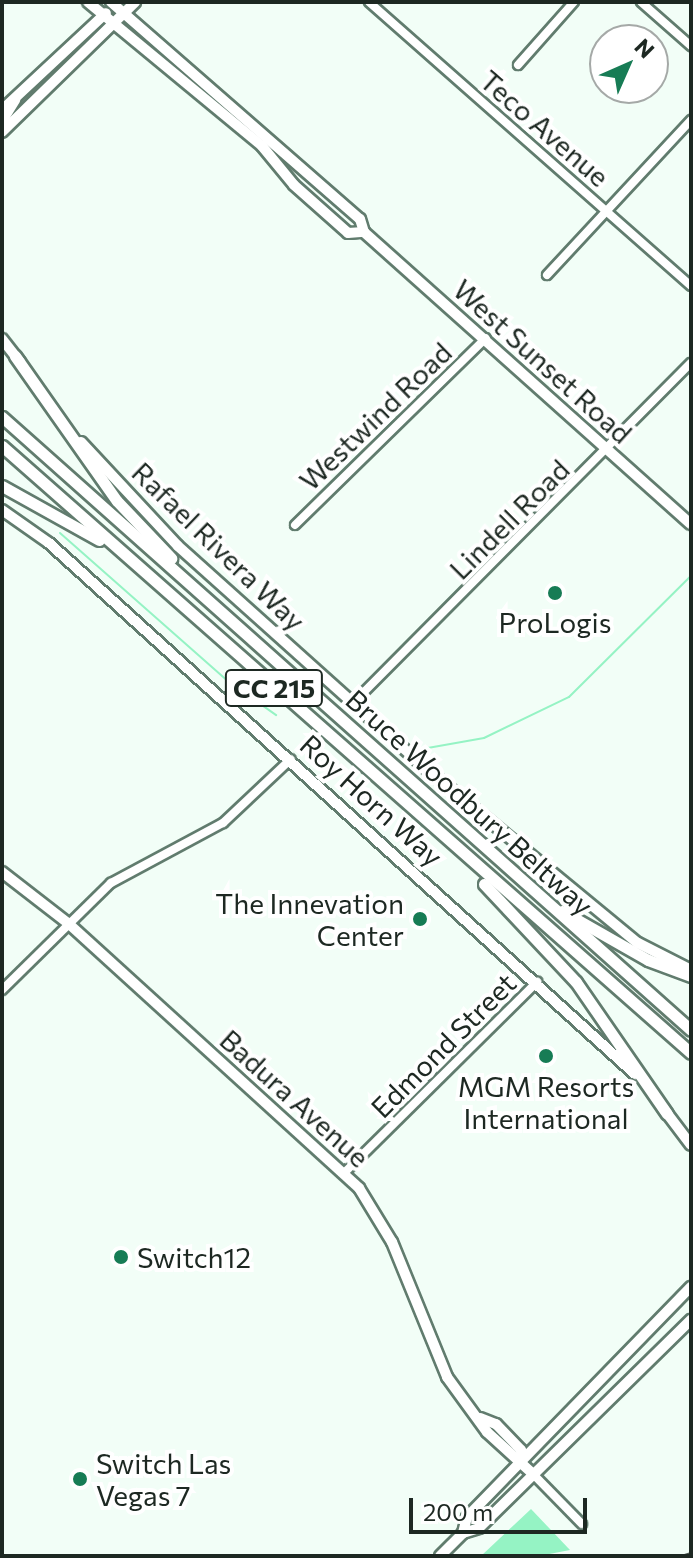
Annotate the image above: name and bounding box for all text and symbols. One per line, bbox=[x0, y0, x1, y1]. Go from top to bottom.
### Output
north arrow bbox=[589, 24, 669, 104]
text: N bbox=[630, 33, 660, 63]
street label: Teco Avenue bbox=[474, 63, 616, 193]
street label: West Sunset Road bbox=[447, 272, 639, 450]
street label: Westwind Road bbox=[292, 335, 458, 497]
street label: Lindell Road bbox=[442, 452, 576, 586]
street label: Rafael Rivera Way bbox=[126, 455, 312, 637]
marker: ProLogis bbox=[546, 584, 564, 602]
place label: ProLogis bbox=[499, 605, 611, 639]
road number: CC 215 bbox=[224, 666, 324, 710]
street label: Bruce Woodbury Beltway bbox=[340, 682, 600, 922]
street label: Roy Horn Way bbox=[294, 727, 450, 873]
place label: The Innevation Center bbox=[215, 886, 404, 952]
marker: The Innevation Center bbox=[411, 910, 429, 928]
street label: Edmond Street bbox=[364, 966, 522, 1124]
street label: Badura Avenue bbox=[214, 1022, 376, 1174]
marker: MGM Resorts International bbox=[537, 1047, 555, 1065]
place label: MGM Resorts International bbox=[458, 1069, 634, 1135]
place label: Switch12 bbox=[137, 1240, 251, 1274]
marker: Switch12 bbox=[112, 1248, 130, 1266]
place label: Switch Las Vegas 7 bbox=[96, 1446, 231, 1512]
marker: Switch Las Vegas 7 bbox=[71, 1470, 89, 1488]
scale bar bbox=[413, 1482, 591, 1532]
text: 200 m bbox=[423, 1497, 493, 1526]

